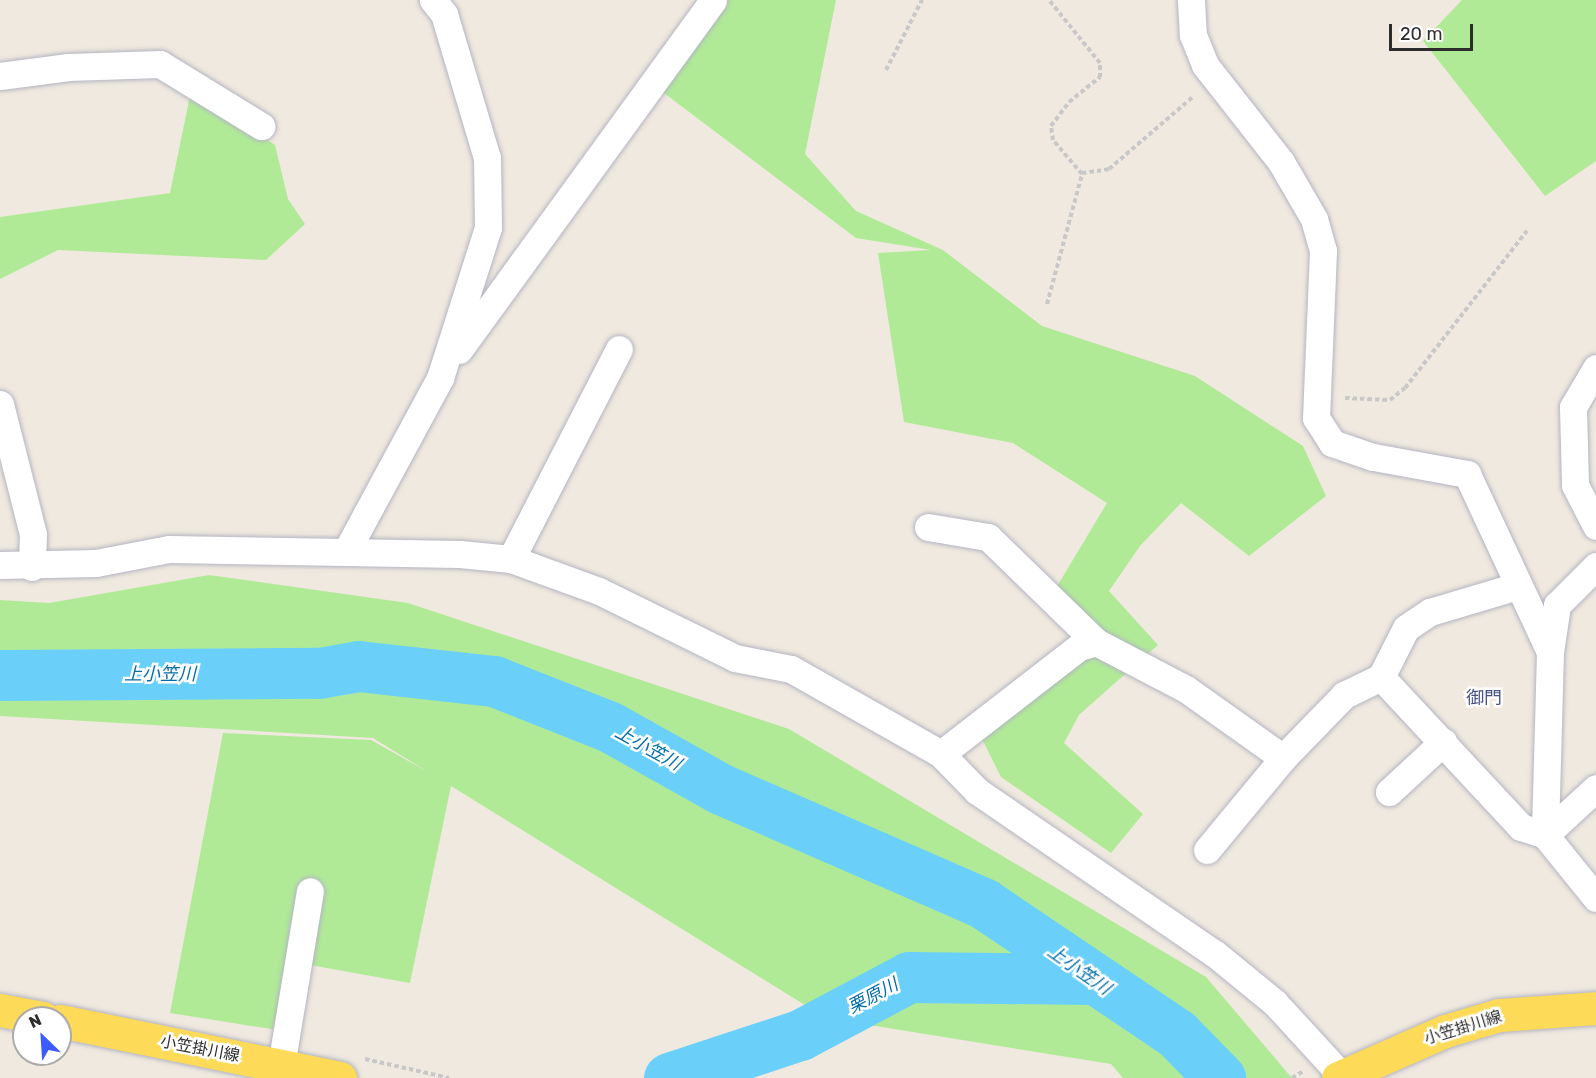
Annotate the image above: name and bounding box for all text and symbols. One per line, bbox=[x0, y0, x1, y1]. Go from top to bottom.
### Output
scale bar bbox=[1392, 12, 1476, 50]
text: 20 m bbox=[1400, 23, 1442, 45]
water label: 上小笠川 bbox=[124, 663, 196, 685]
district label: 御門 bbox=[1466, 687, 1502, 709]
water label: 上小笠川 bbox=[611, 721, 685, 775]
water label: 上小笠川 bbox=[1043, 941, 1115, 999]
water label: 栗原川 bbox=[844, 974, 902, 1018]
north arrow bbox=[12, 1006, 72, 1066]
street label: 小笠掛川線 bbox=[1422, 1007, 1504, 1049]
text: N bbox=[26, 1010, 44, 1032]
street label: 小笠掛川線 bbox=[159, 1032, 241, 1066]

